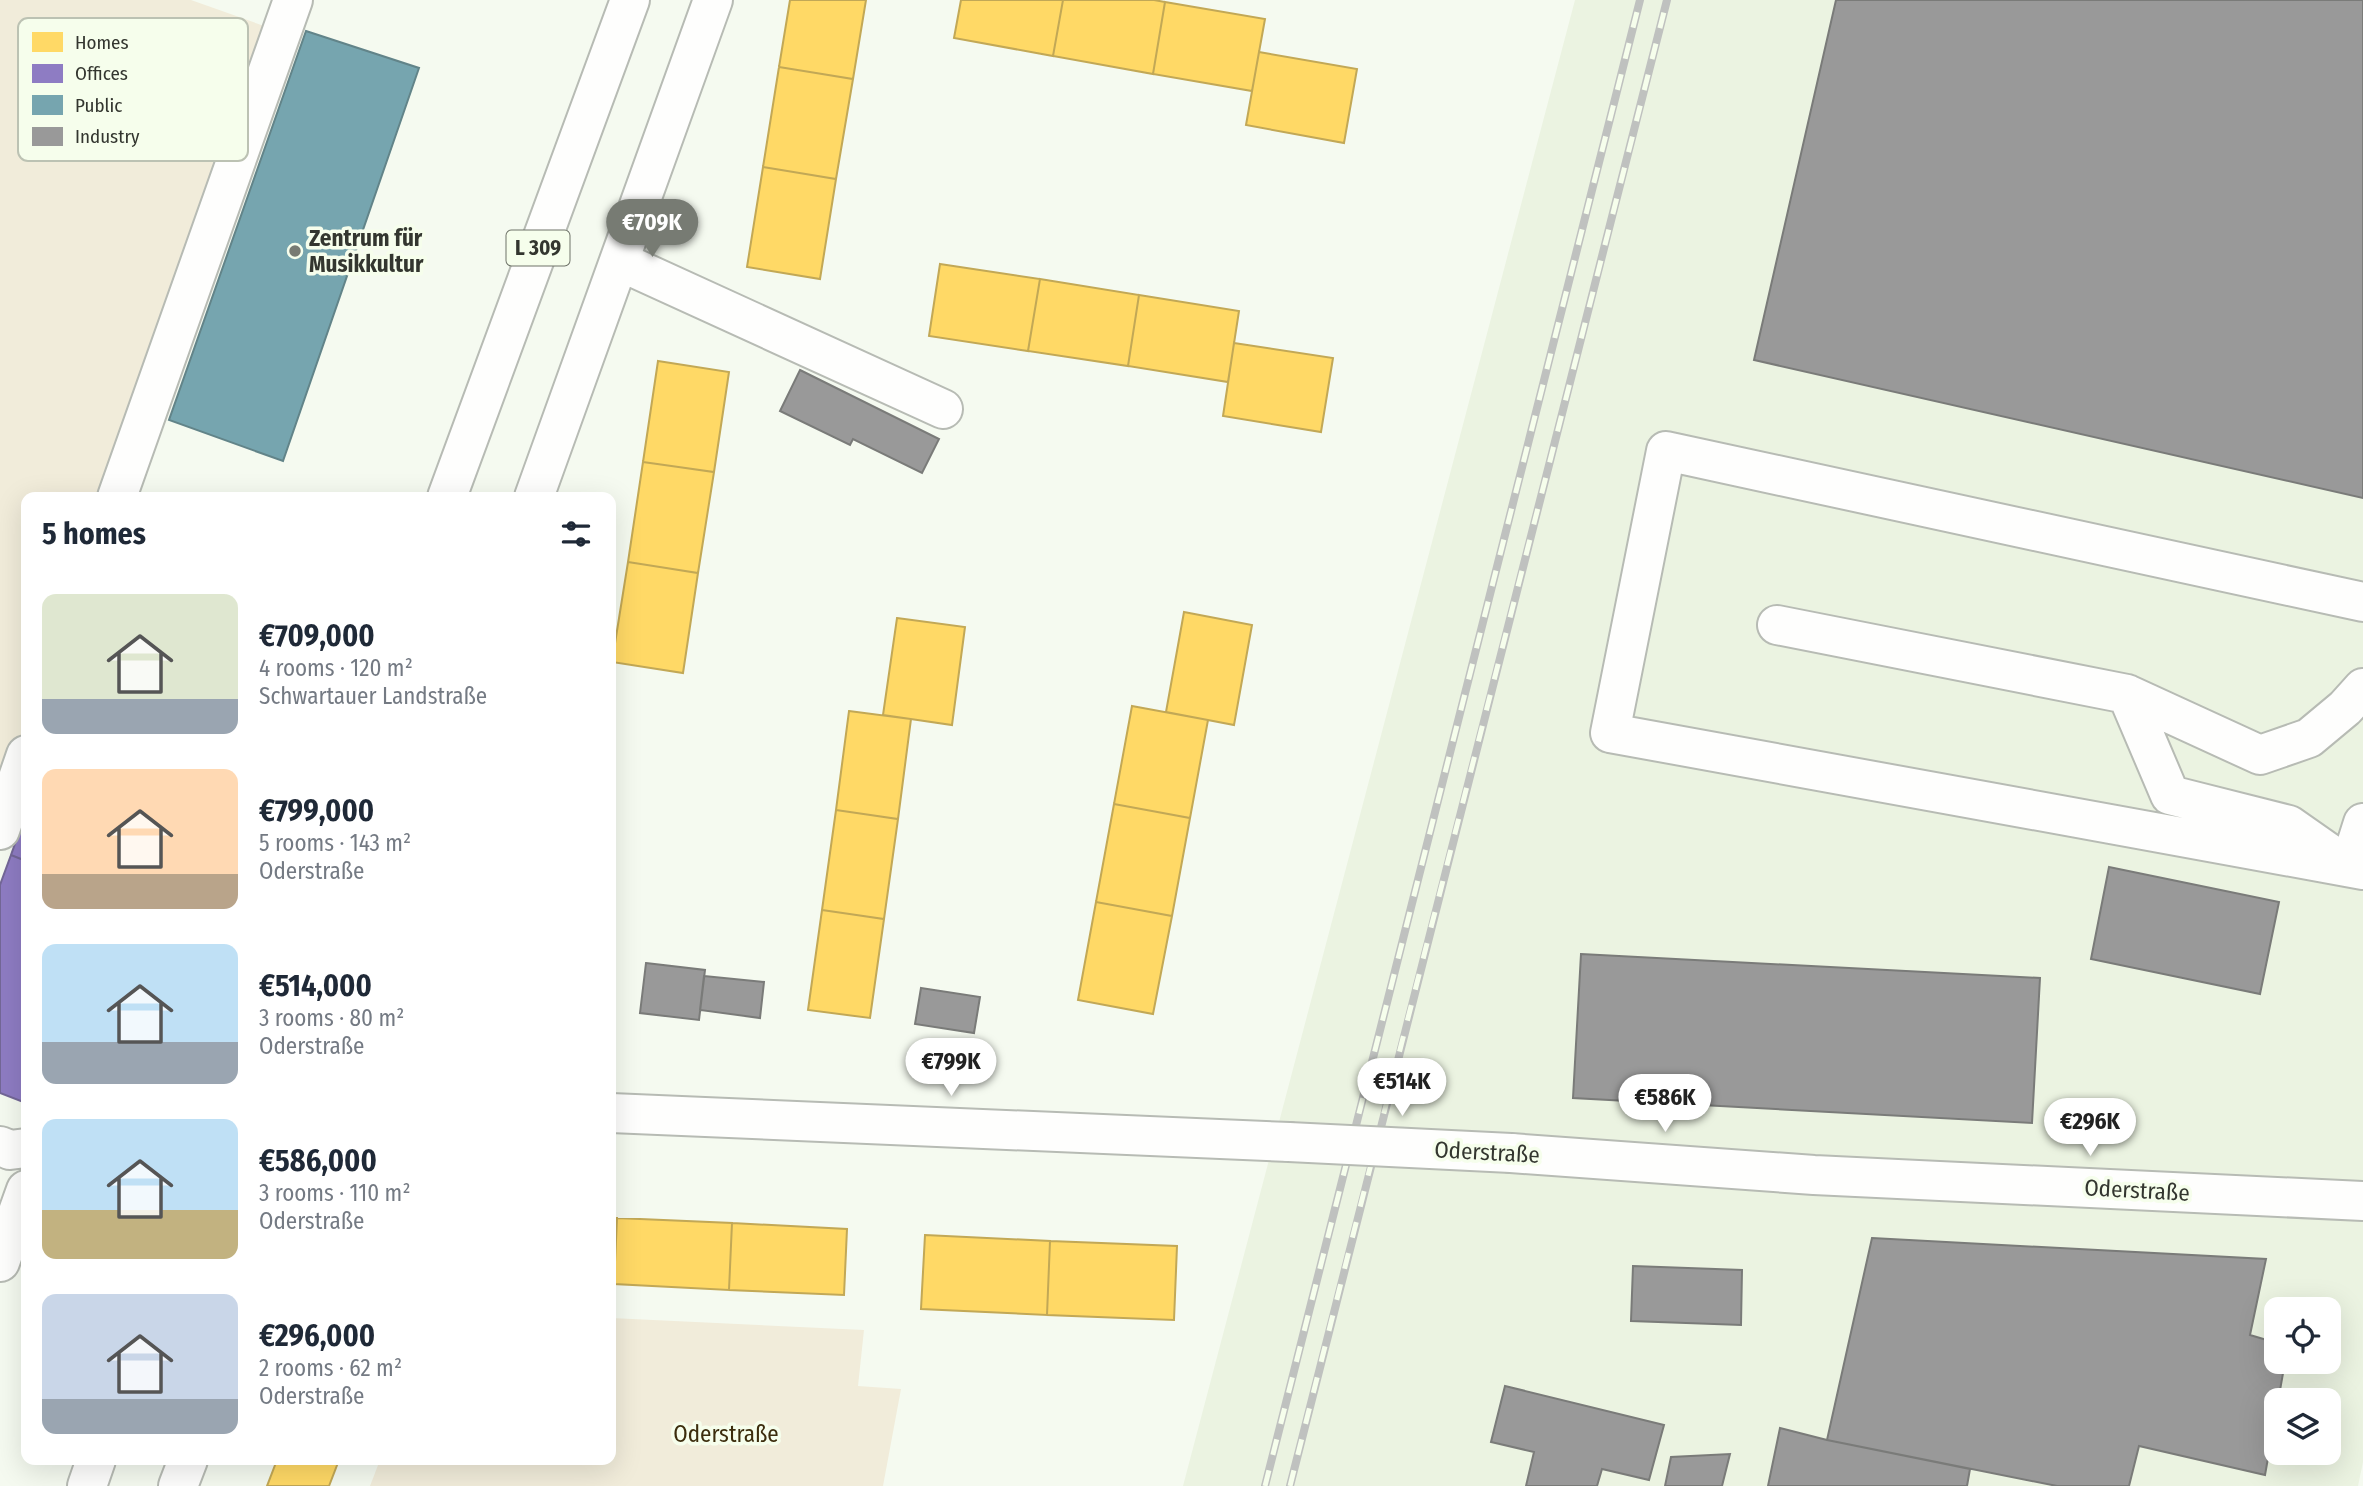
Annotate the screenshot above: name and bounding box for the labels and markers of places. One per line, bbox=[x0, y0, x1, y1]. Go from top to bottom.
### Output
pin: €709K bbox=[603, 200, 701, 259]
place label: Zentrum für Musikkultur bbox=[309, 224, 424, 278]
marker: Zentrum für Musikkultur bbox=[287, 243, 303, 259]
pin: €799K bbox=[902, 1038, 1000, 1098]
pin: €514K bbox=[1353, 1058, 1451, 1118]
pin: €586K bbox=[1616, 1074, 1714, 1134]
pin: €296K bbox=[2041, 1098, 2139, 1158]

